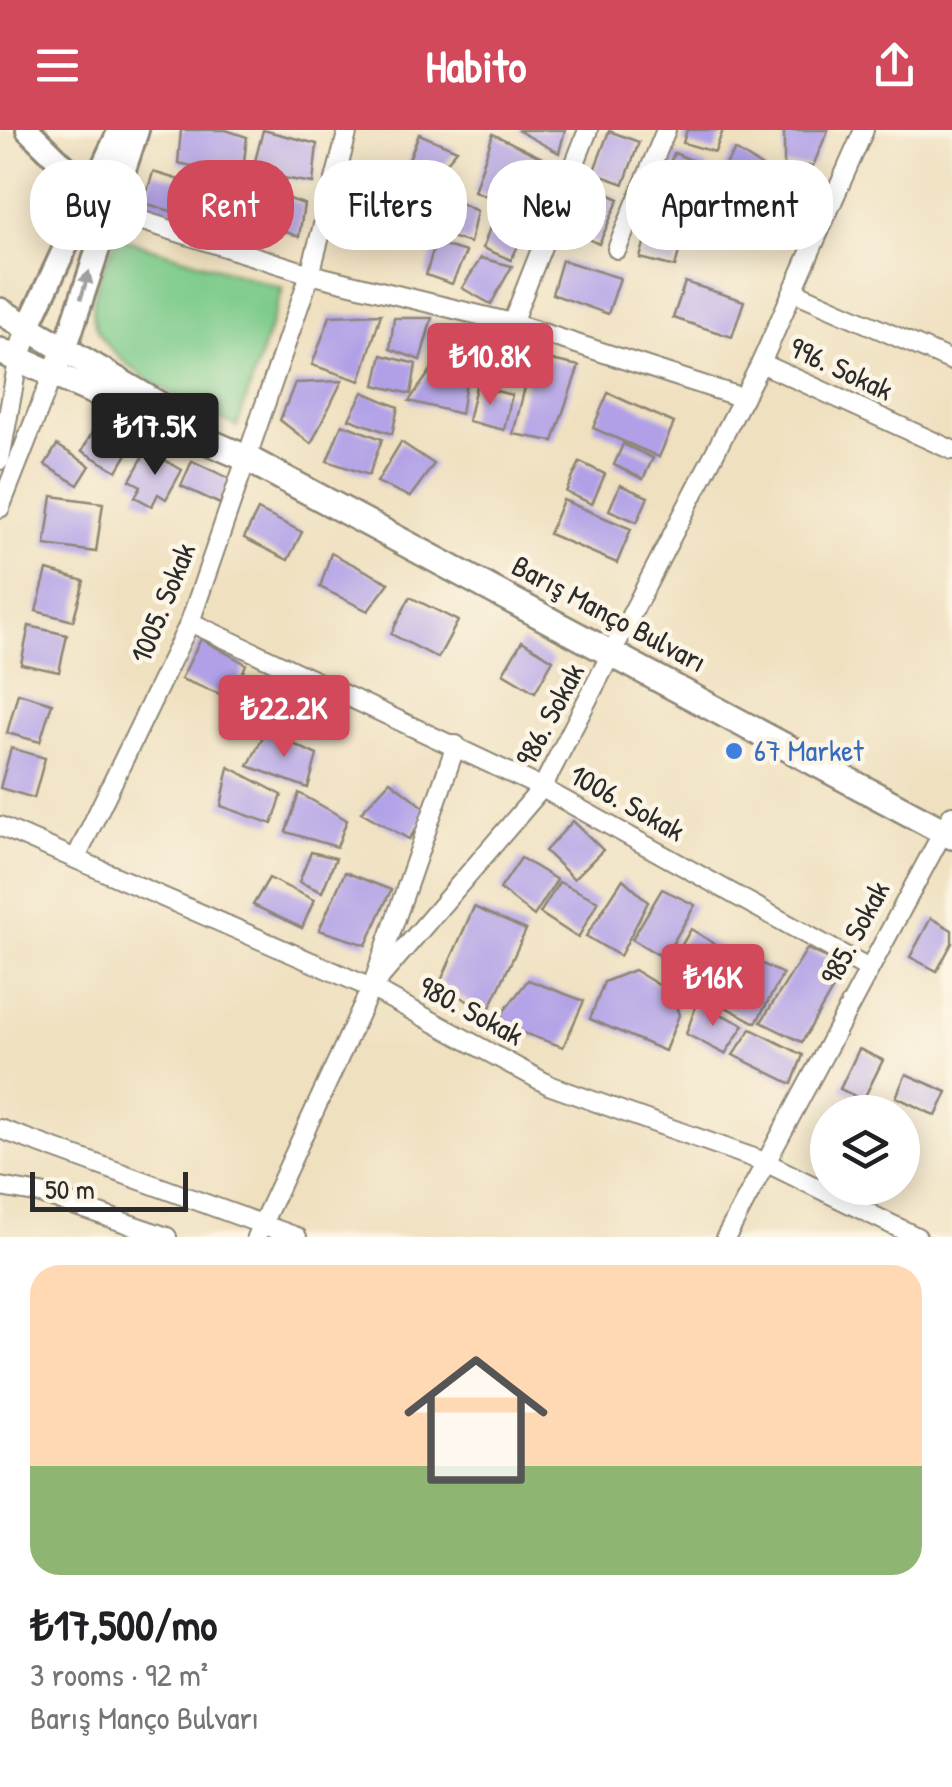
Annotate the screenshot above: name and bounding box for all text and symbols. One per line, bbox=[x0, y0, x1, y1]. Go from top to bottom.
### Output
text: Habito bbox=[426, 35, 526, 96]
icon: menu bbox=[30, 38, 85, 93]
icon: share bbox=[867, 38, 922, 93]
chip: Buy bbox=[30, 160, 147, 250]
chip: Rent bbox=[167, 160, 294, 250]
chip: Filters bbox=[314, 160, 467, 250]
chip: New bbox=[487, 160, 606, 250]
chip: Apartment bbox=[626, 160, 833, 250]
one-way arrow bbox=[78, 269, 93, 299]
pin: ₺10.8K bbox=[409, 323, 571, 408]
street label: 996. Sokak bbox=[783, 327, 900, 409]
text: ₺10.8K bbox=[449, 334, 531, 377]
pin: ₺17.5K bbox=[74, 393, 236, 478]
text: ₺17.5K bbox=[114, 404, 196, 447]
street label: 1005. Sokak bbox=[120, 537, 204, 669]
street label: Barış Manço Bulvarı bbox=[505, 545, 714, 681]
street label: 986. Sokak bbox=[505, 656, 593, 773]
pin: ₺22.2K bbox=[203, 675, 365, 760]
text: ₺22.2K bbox=[241, 686, 327, 729]
place label: 67 Market bbox=[754, 730, 864, 770]
marker: 67 Market bbox=[723, 740, 745, 762]
street label: 1006. Sokak bbox=[563, 754, 692, 850]
street label: 985. Sokak bbox=[810, 873, 898, 992]
pin: ₺16K bbox=[654, 944, 772, 1029]
text: ₺16K bbox=[683, 955, 743, 998]
street label: 980. Sokak bbox=[412, 966, 531, 1054]
map controls bbox=[810, 1095, 920, 1205]
button: layers bbox=[810, 1095, 920, 1205]
scale bar bbox=[30, 1167, 188, 1212]
text: 50 m bbox=[45, 1170, 95, 1208]
icon: home bbox=[386, 1330, 566, 1510]
text: ₺17,500/mo bbox=[30, 1596, 217, 1653]
text: 3 rooms · 92 m² bbox=[30, 1653, 208, 1696]
text: Barış Manço Bulvarı bbox=[30, 1696, 259, 1739]

